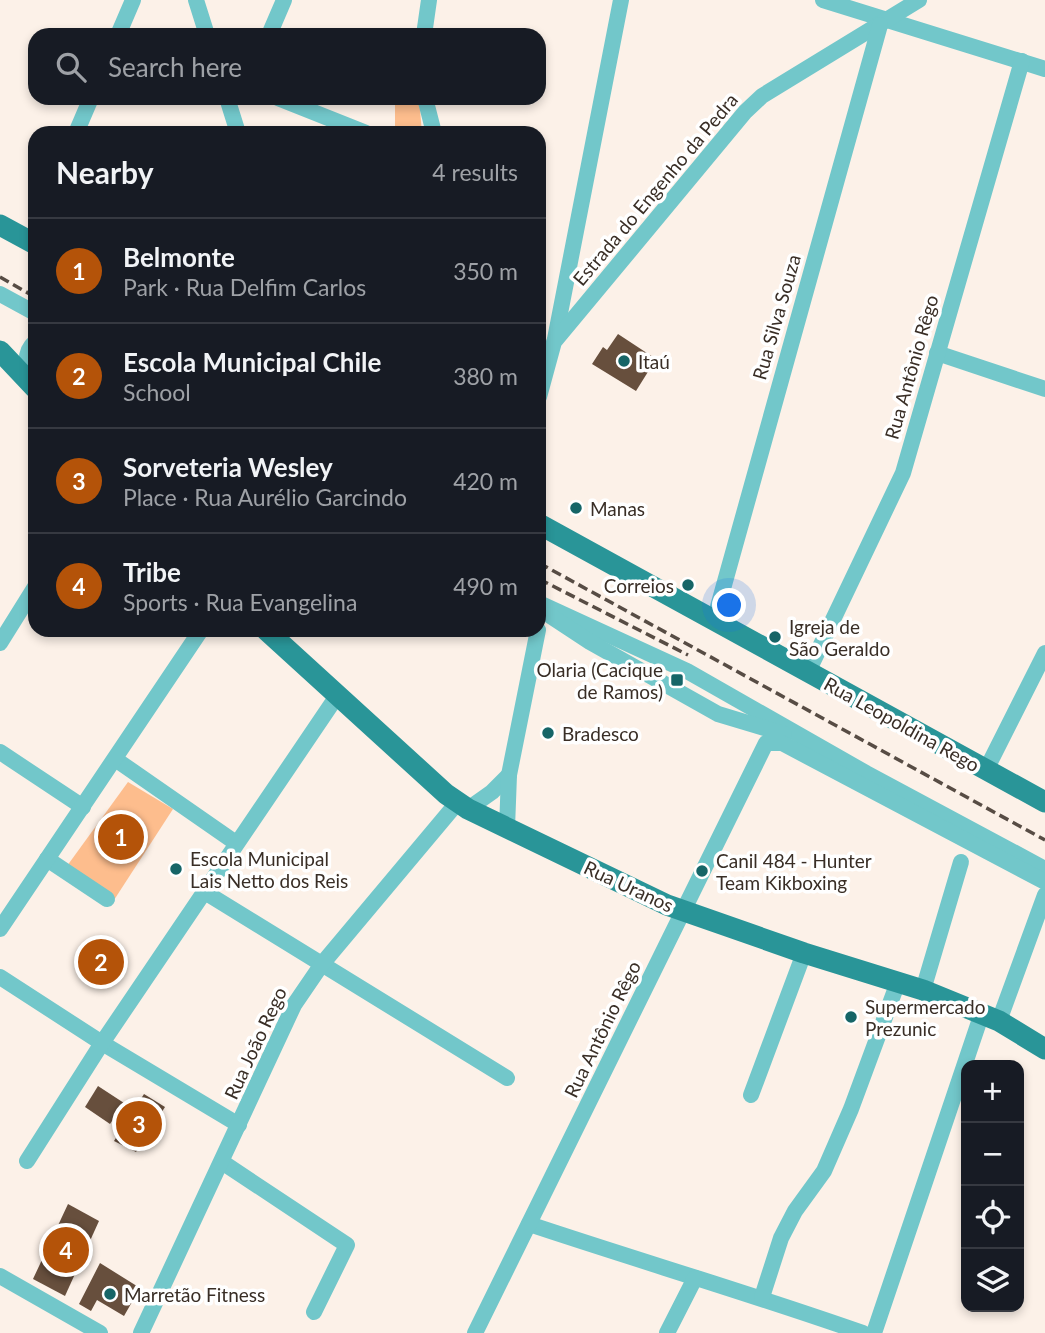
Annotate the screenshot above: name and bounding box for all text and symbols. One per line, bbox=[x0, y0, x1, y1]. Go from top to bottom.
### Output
search box bbox=[28, 28, 546, 105]
icon: search bbox=[52, 48, 90, 86]
text: Search here bbox=[108, 51, 242, 83]
street label: Estrada do Engenho da Pedra bbox=[568, 88, 742, 290]
text: Nearby bbox=[56, 154, 154, 190]
text: 4 results bbox=[432, 158, 518, 186]
text: Belmonte bbox=[123, 241, 235, 273]
street label: Rua Silva Souza bbox=[747, 252, 805, 382]
text: 1 bbox=[72, 257, 86, 285]
text: 350 m bbox=[453, 257, 518, 285]
text: Park · Rua Delfim Carlos bbox=[123, 273, 366, 301]
street label: Rua Antônio Rêgo bbox=[879, 292, 943, 442]
text: Escola Municipal Chile bbox=[123, 346, 381, 378]
place label: Itaú bbox=[638, 350, 670, 373]
marker: Itaú bbox=[616, 353, 632, 369]
text: 2 bbox=[72, 362, 86, 390]
text: 380 m bbox=[453, 362, 518, 390]
text: School bbox=[123, 378, 191, 406]
text: Sorveteria Wesley bbox=[123, 451, 333, 483]
text: 3 bbox=[72, 467, 86, 495]
text: 420 m bbox=[453, 467, 518, 495]
text: Place · Rua Aurélio Garcindo bbox=[123, 483, 407, 511]
place label: Manas bbox=[590, 497, 645, 520]
marker: Manas bbox=[568, 500, 584, 516]
text: Tribe bbox=[123, 556, 181, 588]
text: 4 bbox=[72, 572, 86, 600]
text: 490 m bbox=[453, 572, 518, 600]
place label: Correios bbox=[604, 574, 674, 597]
marker: Correios bbox=[680, 577, 696, 593]
text: Sports · Rua Evangelina bbox=[123, 588, 357, 616]
your location bbox=[712, 588, 746, 622]
place label: Igreja de São Geraldo bbox=[789, 615, 890, 660]
marker: Igreja de São Geraldo bbox=[767, 629, 783, 645]
place label: Olaria (Cacique de Ramos) bbox=[537, 658, 663, 703]
marker: Olaria (Cacique de Ramos) bbox=[669, 672, 685, 688]
street label: Rua Leopoldina Rego bbox=[820, 672, 984, 776]
place label: Bradesco bbox=[562, 722, 639, 745]
marker: Bradesco bbox=[540, 725, 556, 741]
pin: 1 bbox=[98, 811, 144, 863]
place label: Escola Municipal Lais Netto dos Reis bbox=[190, 847, 348, 892]
place label: Canil 484 - Hunter Team Kikboxing bbox=[716, 849, 872, 894]
street label: Rua Uranos bbox=[581, 855, 677, 917]
marker: Escola Municipal Lais Netto dos Reis bbox=[168, 861, 184, 877]
marker: Canil 484 - Hunter Team Kikboxing bbox=[694, 863, 710, 879]
pin: 2 bbox=[78, 936, 124, 988]
street label: Rua Antônio Rêgo bbox=[559, 957, 645, 1101]
street label: Rua João Rego bbox=[219, 983, 291, 1103]
place label: Supermercado Prezunic bbox=[865, 995, 985, 1040]
marker: Supermercado Prezunic bbox=[843, 1009, 859, 1025]
map controls bbox=[961, 1060, 1024, 1312]
button: + bbox=[961, 1060, 1024, 1123]
pin: 3 bbox=[116, 1098, 162, 1150]
button: − bbox=[961, 1123, 1024, 1186]
button: locate bbox=[961, 1186, 1024, 1249]
pin: 4 bbox=[43, 1224, 89, 1276]
button: layers bbox=[961, 1249, 1024, 1312]
place label: Marretão Fitness bbox=[124, 1283, 265, 1306]
marker: Marretão Fitness bbox=[102, 1286, 118, 1302]

